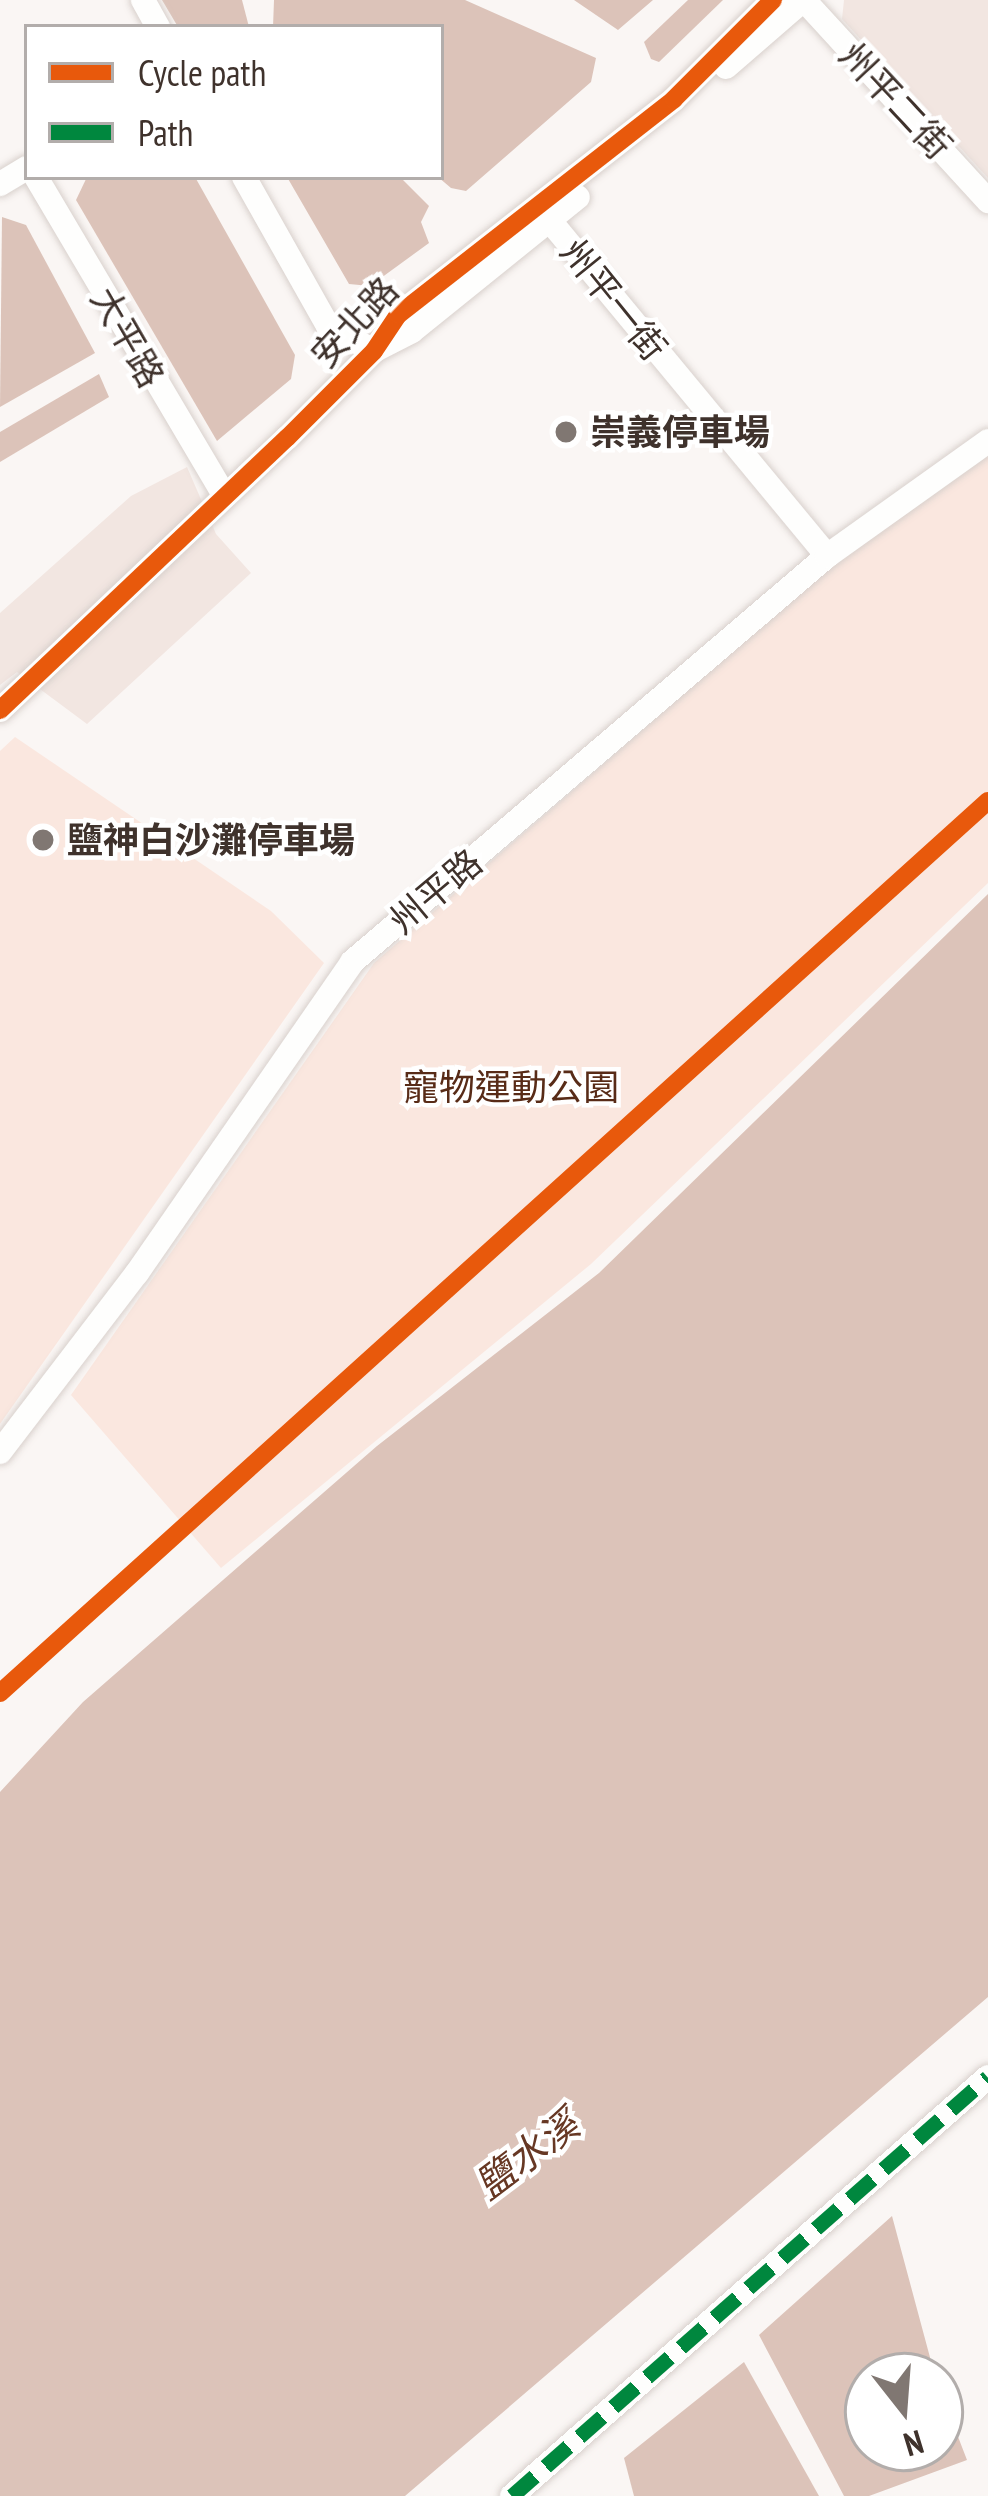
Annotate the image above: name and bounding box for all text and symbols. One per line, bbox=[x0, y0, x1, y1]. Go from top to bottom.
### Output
legend bbox=[24, 24, 444, 180]
street label: 州平二街 bbox=[831, 33, 961, 167]
text: Cycle path bbox=[138, 49, 266, 96]
text: Path bbox=[138, 109, 193, 156]
street label: 州平一街 bbox=[552, 229, 676, 369]
street label: 安北路 bbox=[301, 268, 407, 376]
street label: 大平路 bbox=[82, 279, 174, 395]
place label: 崇義停車場 bbox=[590, 410, 770, 454]
marker: 崇義停車場 bbox=[553, 419, 579, 445]
place label: 鹽神白沙灘停車場 bbox=[67, 818, 355, 862]
marker: 鹽神白沙灘停車場 bbox=[30, 827, 56, 853]
street label: 州平路 bbox=[380, 840, 490, 942]
park label: 寵物運動公園 bbox=[403, 1065, 619, 1109]
water label: 鹽水溪 bbox=[466, 2101, 588, 2209]
north arrow bbox=[844, 2352, 964, 2472]
text: N bbox=[899, 2421, 929, 2467]

